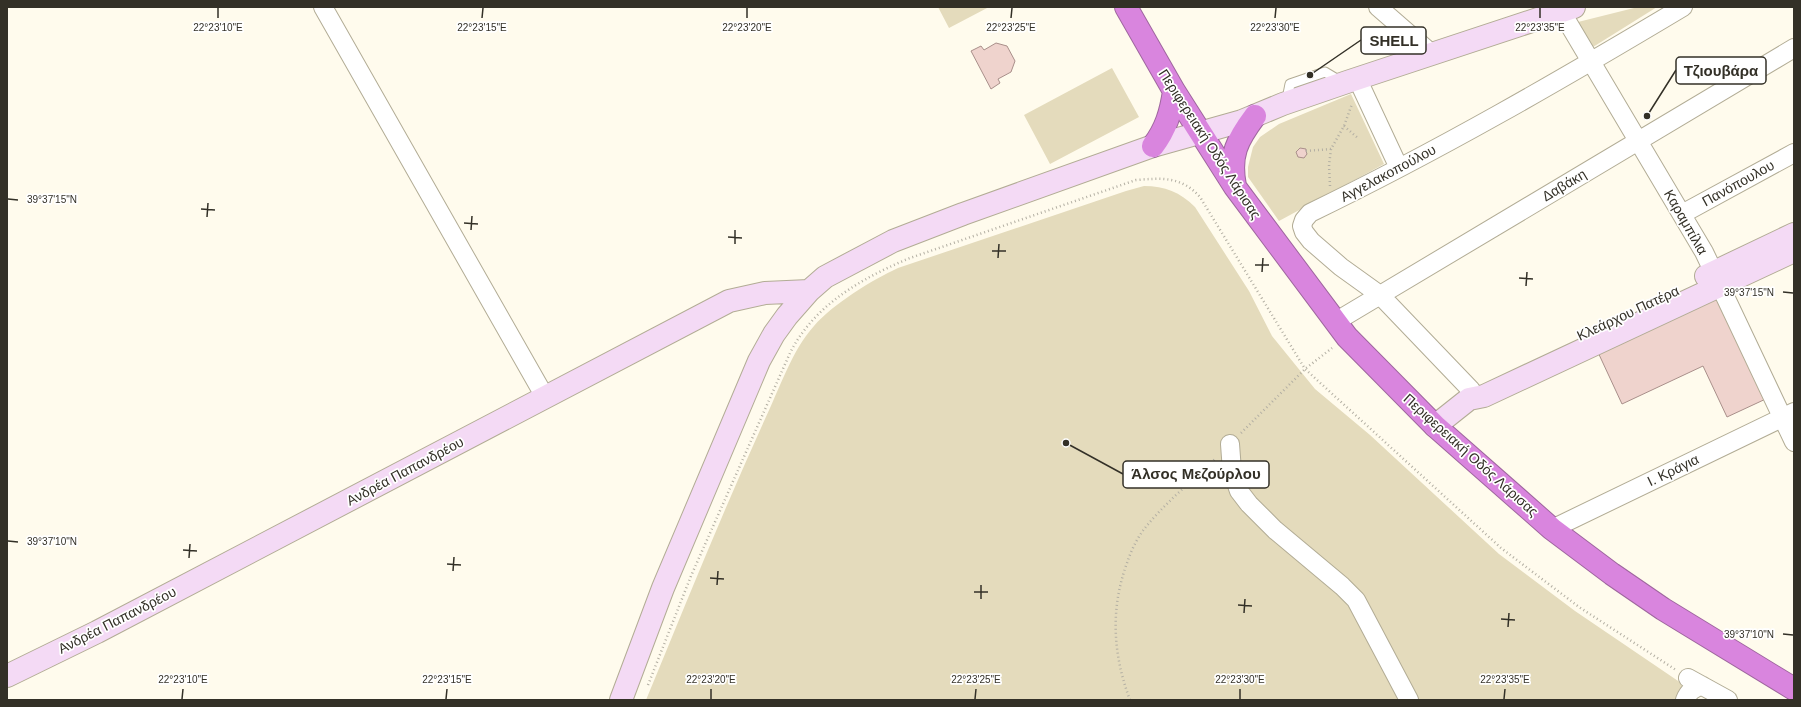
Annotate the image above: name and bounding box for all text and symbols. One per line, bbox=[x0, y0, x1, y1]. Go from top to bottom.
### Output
text: 22°23'10"E bbox=[193, 22, 243, 33]
text: 22°23'15"E bbox=[457, 22, 507, 33]
text: 22°23'20"E bbox=[722, 22, 772, 33]
text: 22°23'25"E bbox=[986, 22, 1036, 33]
text: 22°23'30"E bbox=[1250, 22, 1300, 33]
text: 22°23'35"E bbox=[1515, 22, 1565, 33]
callout: SHELL bbox=[1361, 27, 1426, 54]
text: SHELL bbox=[1369, 32, 1419, 49]
callout: Τζιουβάρα bbox=[1676, 57, 1766, 84]
text: Τζιουβάρα bbox=[1684, 62, 1759, 79]
street label: Περιφερειακή Οδός Λάρισας bbox=[1156, 66, 1265, 222]
street label: Αγγελακοπούλου bbox=[1338, 141, 1438, 205]
street label: Πανόπουλου bbox=[1699, 157, 1777, 209]
street label: Δαβάκη bbox=[1539, 166, 1589, 204]
street label: Καραμπίλια bbox=[1661, 187, 1711, 257]
text: 39°37'15"N bbox=[27, 194, 77, 205]
street label: Κλεάρχου Πατέρα bbox=[1574, 282, 1682, 344]
text: 39°37'15"N bbox=[1724, 287, 1774, 298]
street label: Περιφερειακή Οδός Λάρισας bbox=[1401, 390, 1542, 520]
street label: Ανδρέα Παπανδρέου bbox=[344, 433, 466, 509]
street label: Ι. Κράγια bbox=[1645, 451, 1701, 489]
callout: Άλσος Μεζούρλου bbox=[1123, 461, 1269, 488]
text: Άλσος Μεζούρλου bbox=[1131, 465, 1261, 482]
text: 39°37'10"N bbox=[27, 536, 77, 547]
street label: Ανδρέα Παπανδρέου bbox=[55, 583, 179, 657]
text: 39°37'10"N bbox=[1724, 629, 1774, 640]
text: 22°23'10"E bbox=[158, 674, 208, 685]
text: 22°23'15"E bbox=[422, 674, 472, 685]
text: 22°23'20"E bbox=[686, 674, 736, 685]
text: 22°23'25"E bbox=[951, 674, 1001, 685]
text: 22°23'30"E bbox=[1215, 674, 1265, 685]
text: 22°23'35"E bbox=[1480, 674, 1530, 685]

